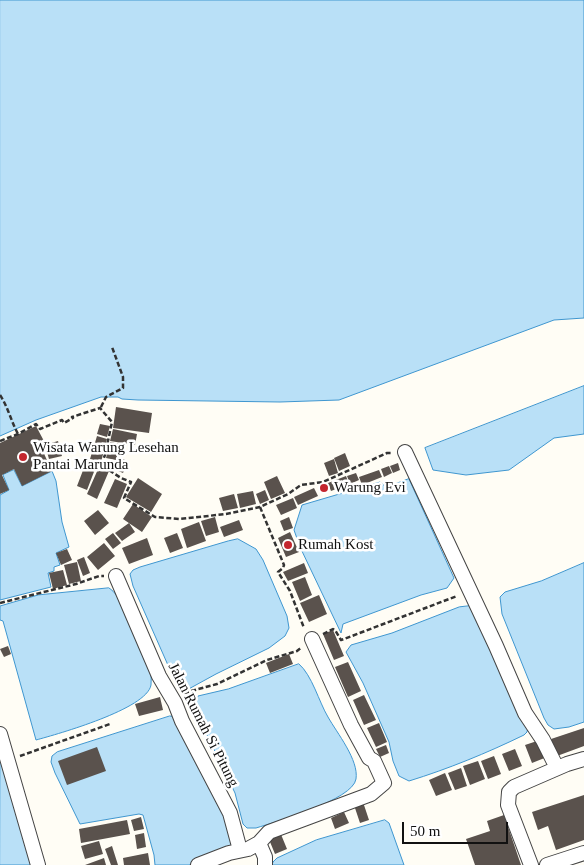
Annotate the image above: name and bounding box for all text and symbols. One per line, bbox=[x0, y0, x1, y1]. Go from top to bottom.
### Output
place label: Wisata Warung Lesehan Pantai Marunda bbox=[33, 439, 179, 474]
marker: Wisata Warung Lesehan Pantai Marunda bbox=[17, 451, 29, 463]
place label: Warung Evi bbox=[334, 479, 406, 497]
marker: Warung Evi bbox=[318, 482, 330, 494]
place label: Rumah Kost bbox=[298, 536, 373, 554]
marker: Rumah Kost bbox=[282, 539, 294, 551]
street label: Jalan Rumah Si Pitung bbox=[164, 660, 242, 790]
scale bar bbox=[404, 812, 510, 844]
text: 50 m bbox=[410, 823, 440, 839]

